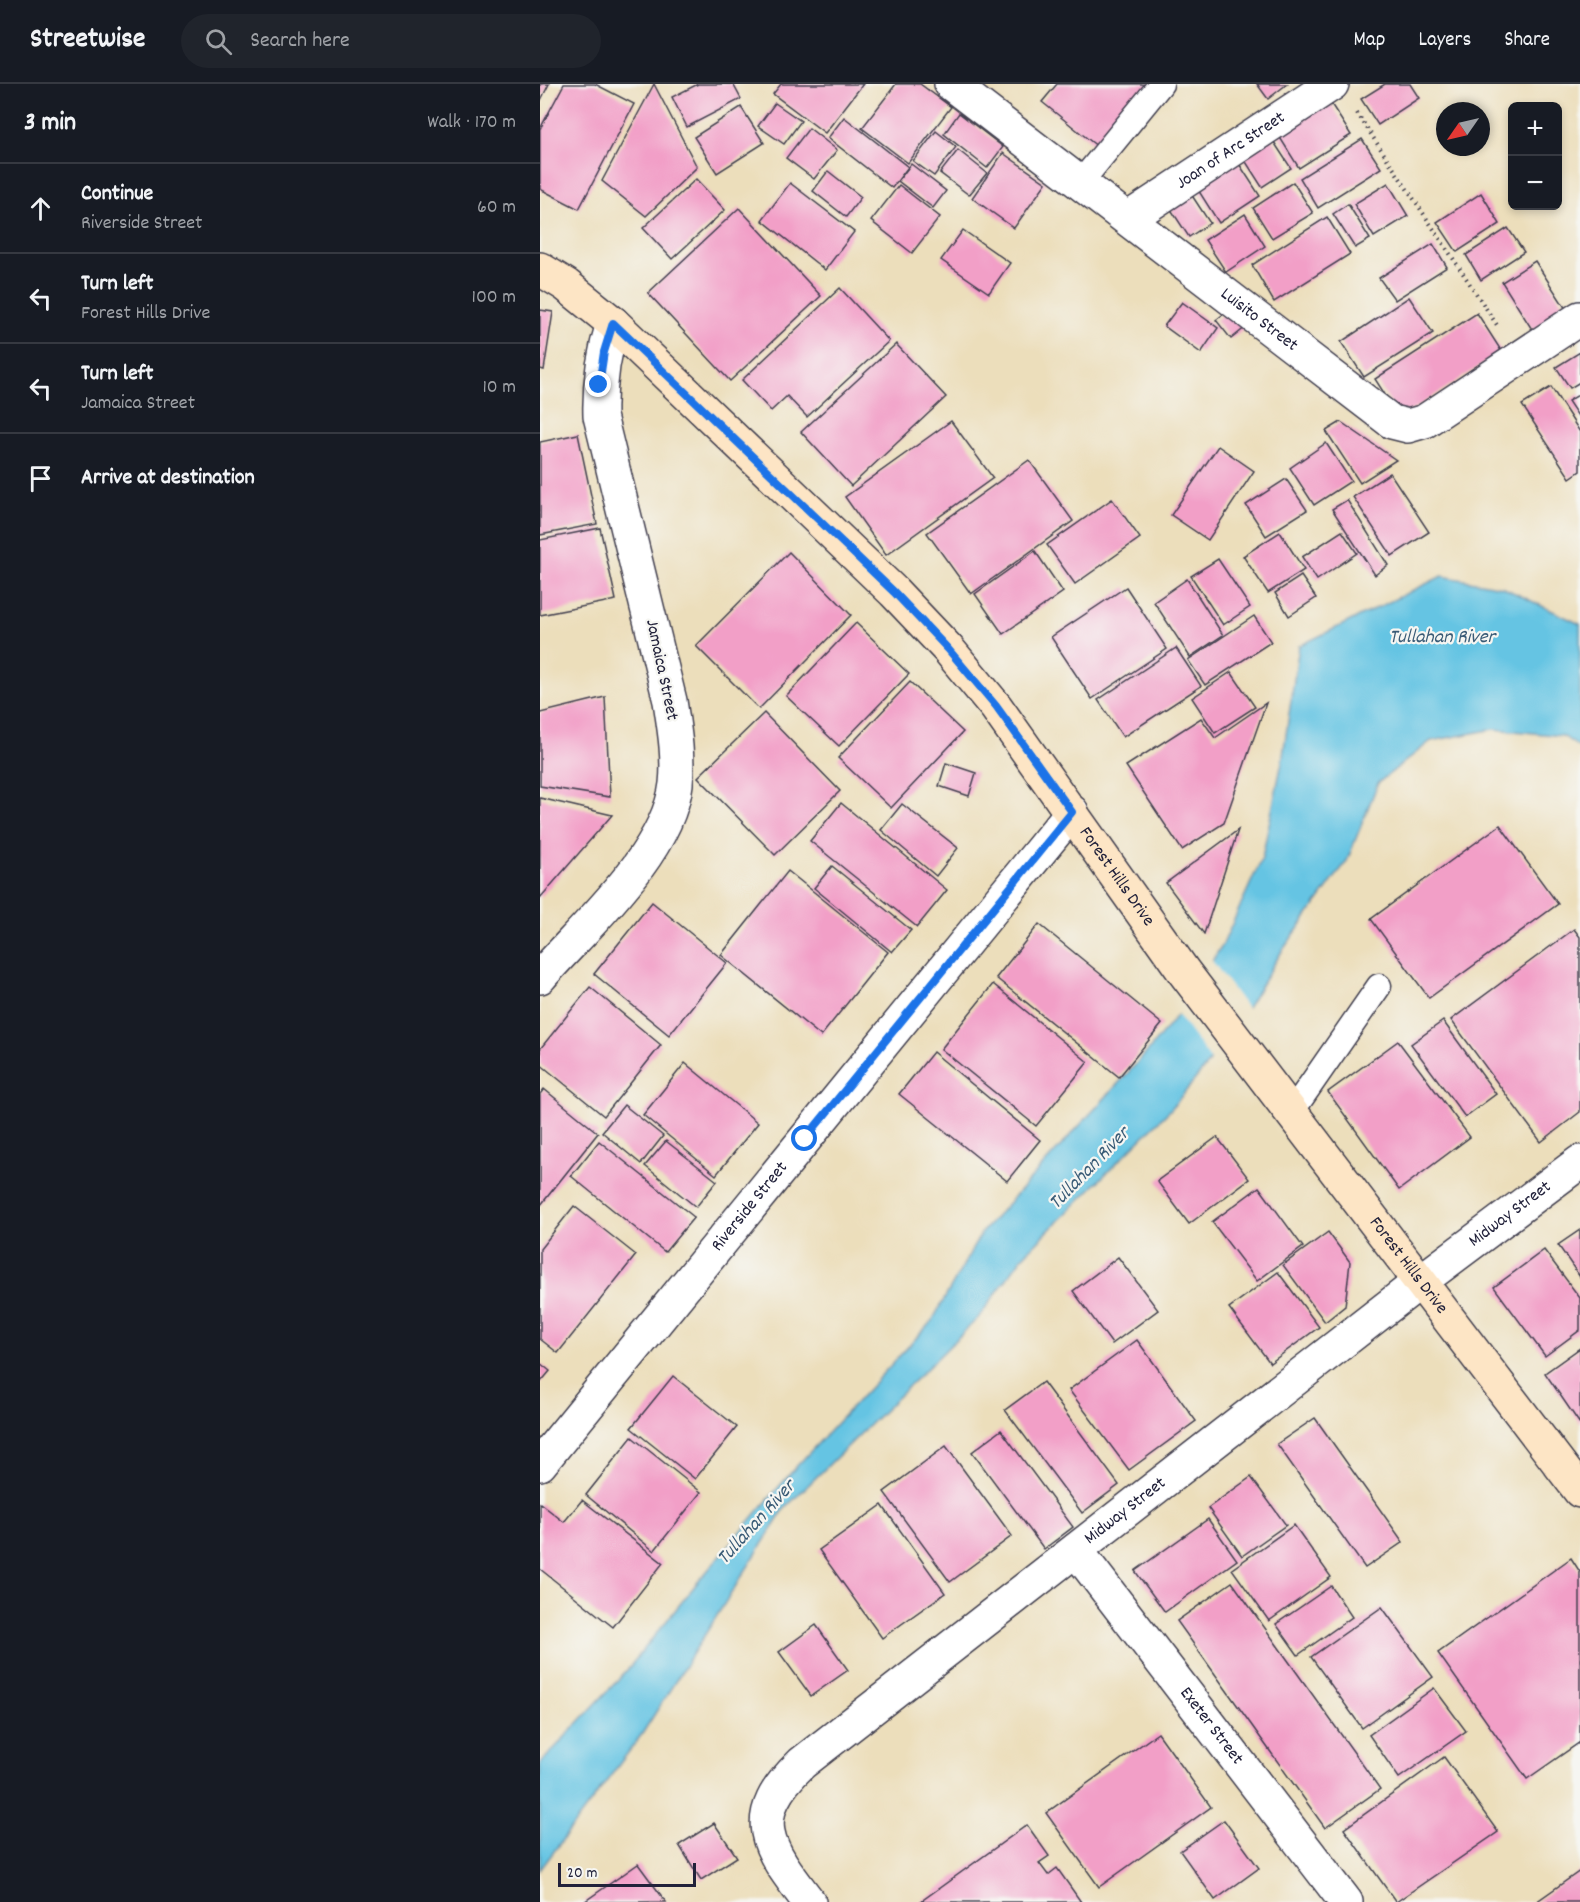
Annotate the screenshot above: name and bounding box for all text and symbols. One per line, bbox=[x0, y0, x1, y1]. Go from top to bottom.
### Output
search box bbox=[181, 14, 601, 68]
text: Streetwise bbox=[30, 21, 145, 61]
icon: search bbox=[202, 25, 235, 58]
text: Search here bbox=[250, 26, 350, 57]
text: Map bbox=[1354, 26, 1385, 56]
text: Layers bbox=[1418, 26, 1471, 56]
text: Share bbox=[1504, 26, 1550, 56]
north arrow bbox=[1436, 102, 1490, 156]
map controls bbox=[1508, 102, 1562, 210]
button: + bbox=[1508, 102, 1562, 156]
text: 3 min bbox=[24, 105, 76, 142]
street label: Joan of Arc Street bbox=[1171, 106, 1290, 196]
text: Walk · 170 m bbox=[427, 109, 516, 137]
button: − bbox=[1508, 156, 1562, 210]
text: Continue bbox=[81, 179, 153, 210]
icon: ahead bbox=[24, 192, 57, 225]
text: 60 m bbox=[477, 194, 516, 222]
text: Riverside Street bbox=[81, 210, 202, 238]
text: Turn left bbox=[81, 269, 153, 300]
icon: left bbox=[24, 282, 57, 315]
street label: Luisito Street bbox=[1215, 282, 1303, 358]
text: 100 m bbox=[472, 284, 516, 312]
text: Forest Hills Drive bbox=[81, 300, 210, 328]
text: Turn left bbox=[81, 359, 153, 390]
route end bbox=[585, 371, 611, 397]
icon: left bbox=[24, 372, 57, 405]
text: 10 m bbox=[482, 374, 516, 402]
text: Jamaica Street bbox=[81, 390, 195, 418]
icon: arrive bbox=[24, 462, 57, 495]
text: Arrive at destination bbox=[81, 463, 255, 494]
street label: Jamaica Street bbox=[638, 617, 684, 723]
water label: Tullahan River bbox=[1389, 624, 1497, 652]
street label: Forest Hills Drive bbox=[1073, 822, 1160, 932]
water label: Tullahan River bbox=[1043, 1119, 1139, 1217]
route start bbox=[791, 1125, 817, 1151]
street label: Riverside Street bbox=[706, 1156, 794, 1257]
street label: Midway Street bbox=[1464, 1175, 1557, 1254]
street label: Forest Hills Drive bbox=[1363, 1212, 1453, 1320]
street label: Midway Street bbox=[1079, 1471, 1172, 1551]
water label: Tullahan River bbox=[711, 1472, 805, 1572]
street label: Exeter Street bbox=[1173, 1682, 1249, 1771]
scale bar bbox=[558, 1860, 696, 1888]
text: 20 m bbox=[567, 1862, 597, 1885]

